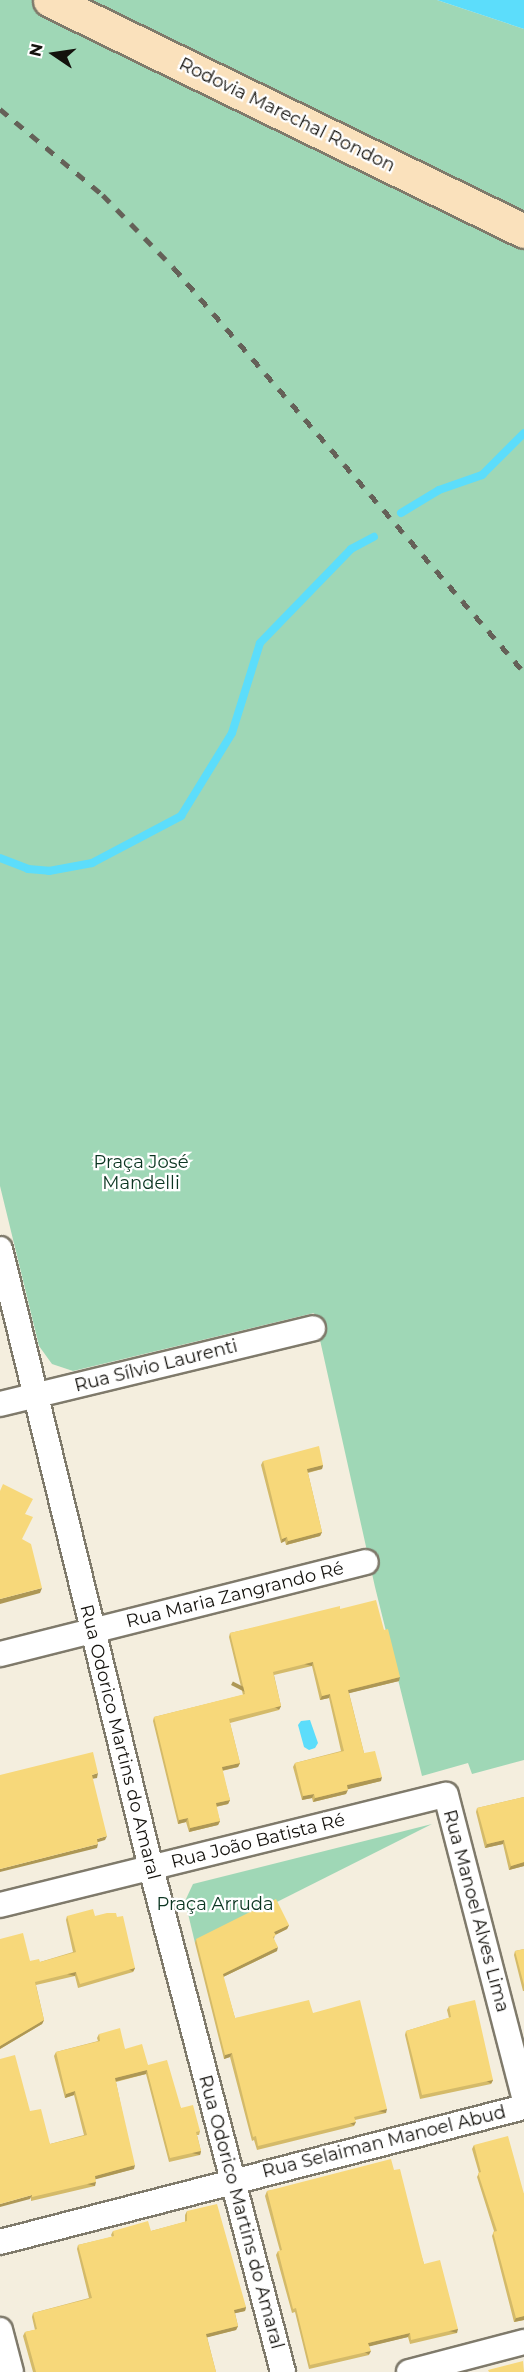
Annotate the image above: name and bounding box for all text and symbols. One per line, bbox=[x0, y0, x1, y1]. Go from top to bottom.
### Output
north arrow bbox=[24, 24, 84, 84]
text: N bbox=[25, 41, 47, 58]
street label: Rodovia Marechal Rondon bbox=[175, 53, 399, 177]
park label: Praça José Mandelli bbox=[93, 1152, 189, 1194]
street label: Rua Sílvio Laurenti bbox=[72, 1335, 240, 1397]
street label: Rua Maria Zangrando Ré bbox=[124, 1557, 346, 1633]
street label: Rua Odorico Martins do Amaral bbox=[75, 1602, 165, 1882]
street label: Rua Manoel Alves Lima bbox=[439, 1807, 513, 2015]
street label: Rua João Batista Ré bbox=[169, 1809, 347, 1873]
park label: Praça Arruda bbox=[156, 1893, 274, 1915]
street label: Rua Odorico Martins do Amaral bbox=[194, 2073, 288, 2351]
street label: Rua Selaiman Manoel Abud bbox=[260, 2101, 508, 2183]

